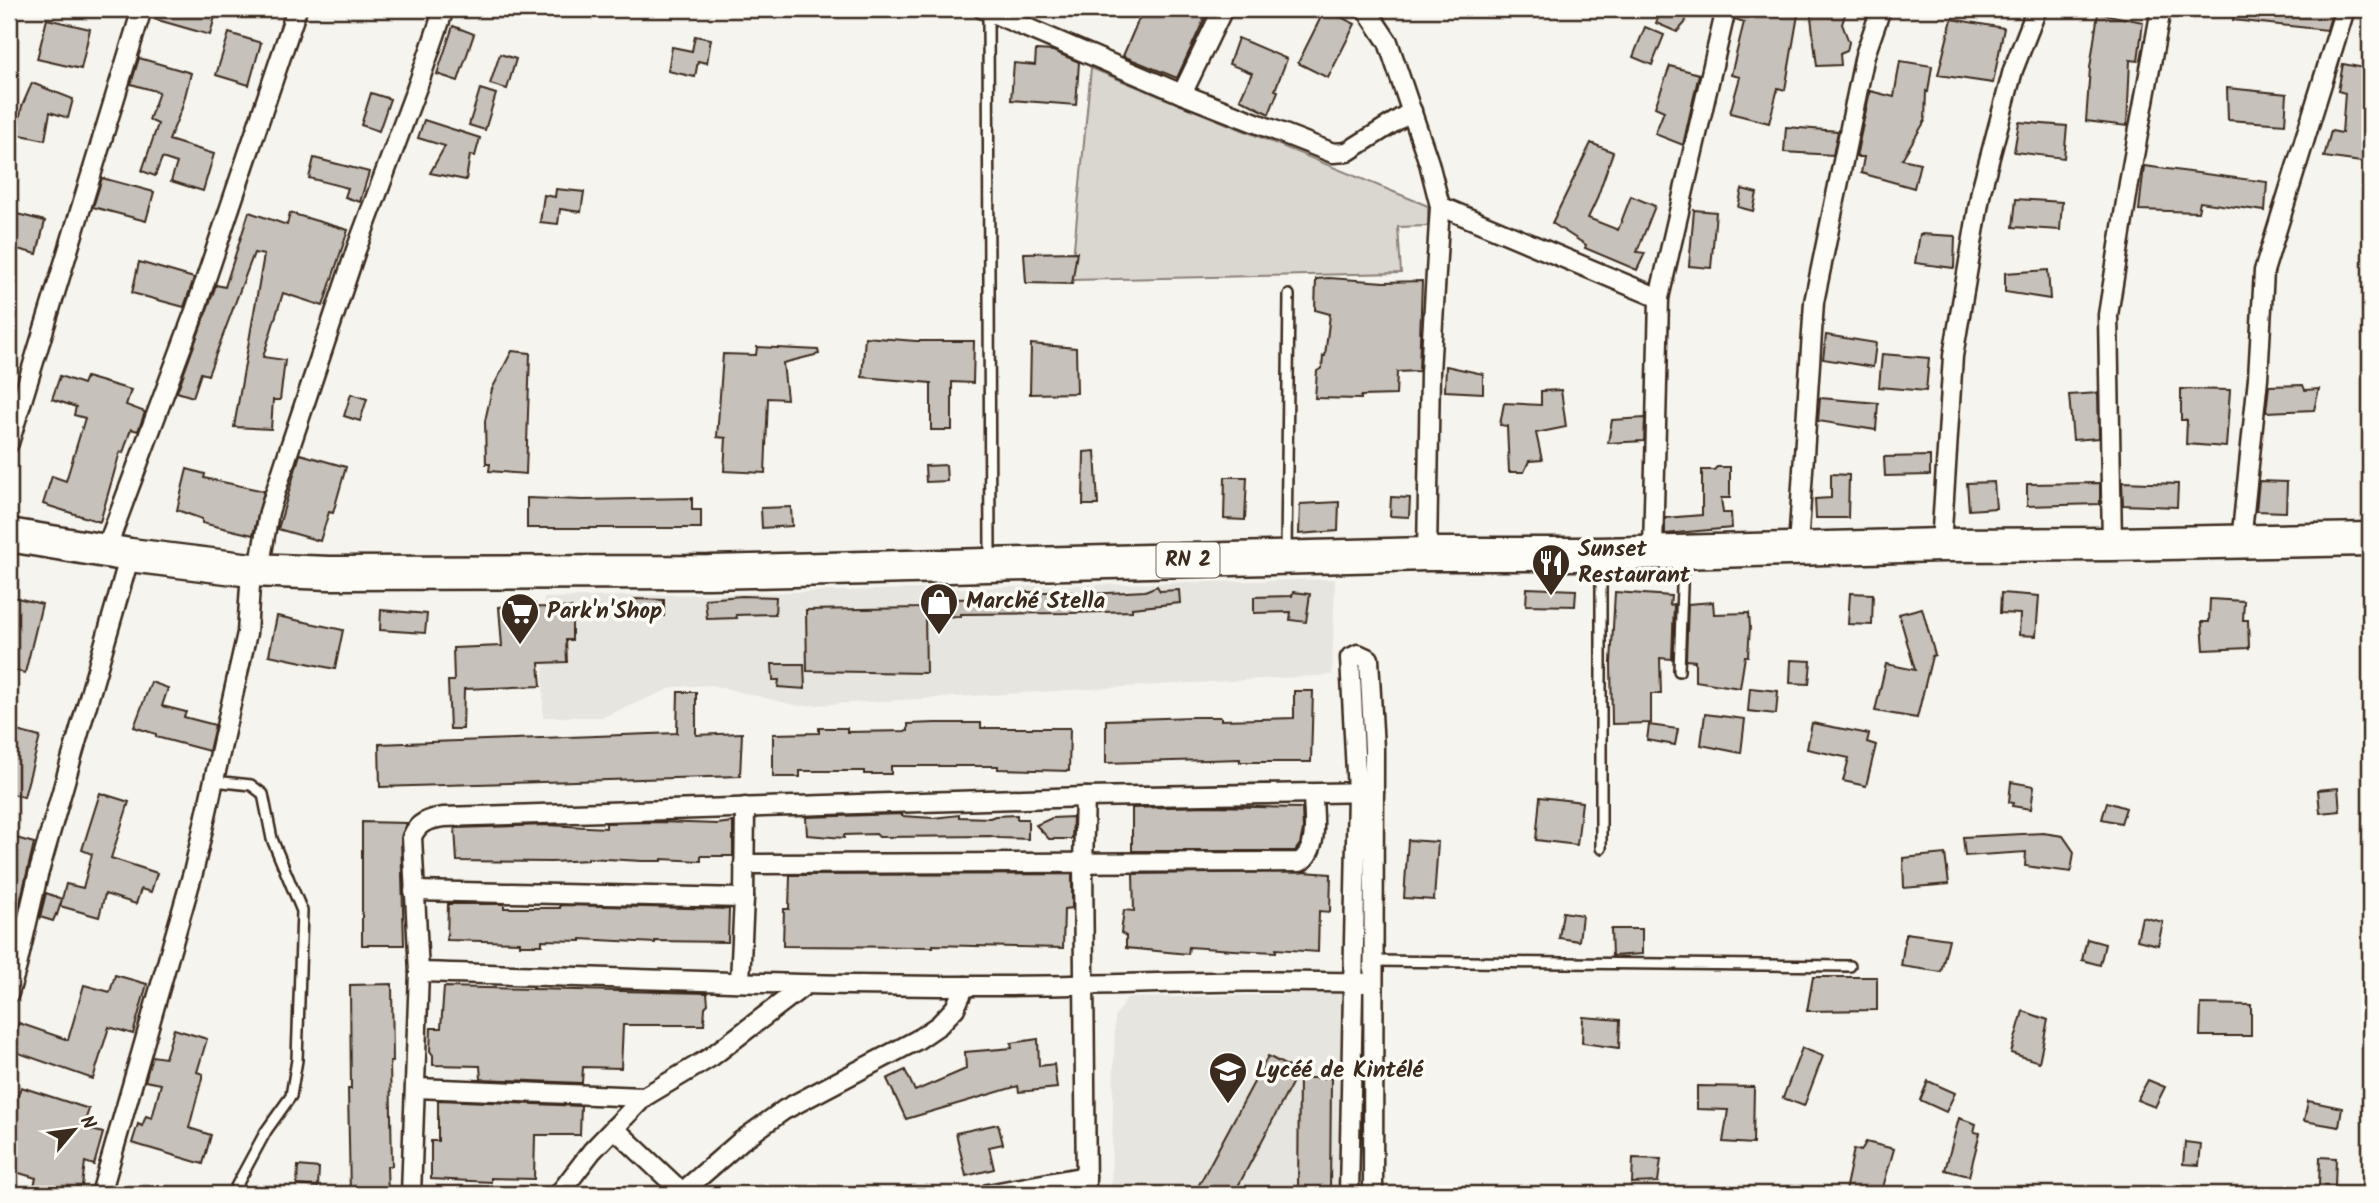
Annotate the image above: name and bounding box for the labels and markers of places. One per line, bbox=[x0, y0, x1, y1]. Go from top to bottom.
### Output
place label: Sunset Restaurant bbox=[1578, 532, 1691, 594]
restaurant icon: Sunset Restaurant bbox=[1530, 542, 1572, 597]
shop icon: Marché Stella bbox=[918, 581, 960, 636]
place label: Marché Stella bbox=[966, 584, 1105, 620]
supermarket icon: Park'n'Shop bbox=[499, 591, 541, 646]
place label: Park'n'Shop bbox=[547, 594, 662, 630]
school or university icon: Lycéé de Kintélé bbox=[1207, 1050, 1249, 1105]
place label: Lycéé de Kintélé bbox=[1255, 1053, 1424, 1089]

